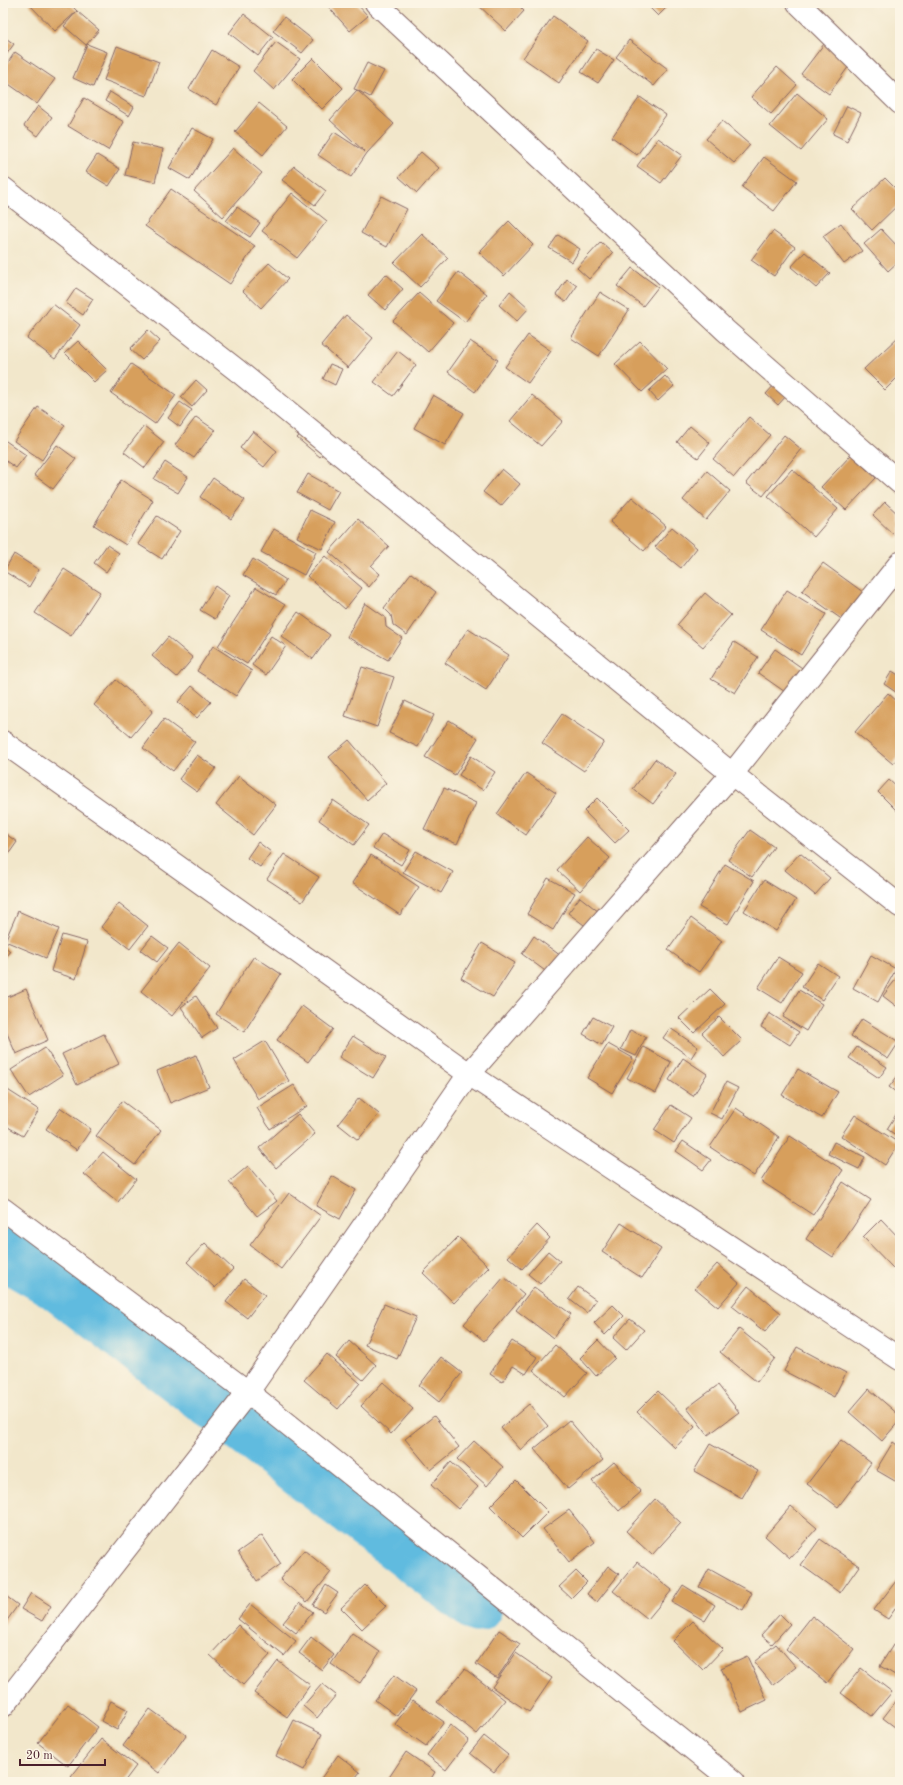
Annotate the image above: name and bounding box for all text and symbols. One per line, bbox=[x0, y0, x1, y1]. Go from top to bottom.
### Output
scale bar bbox=[20, 1741, 105, 1767]
text: 20 m bbox=[26, 1750, 53, 1762]

